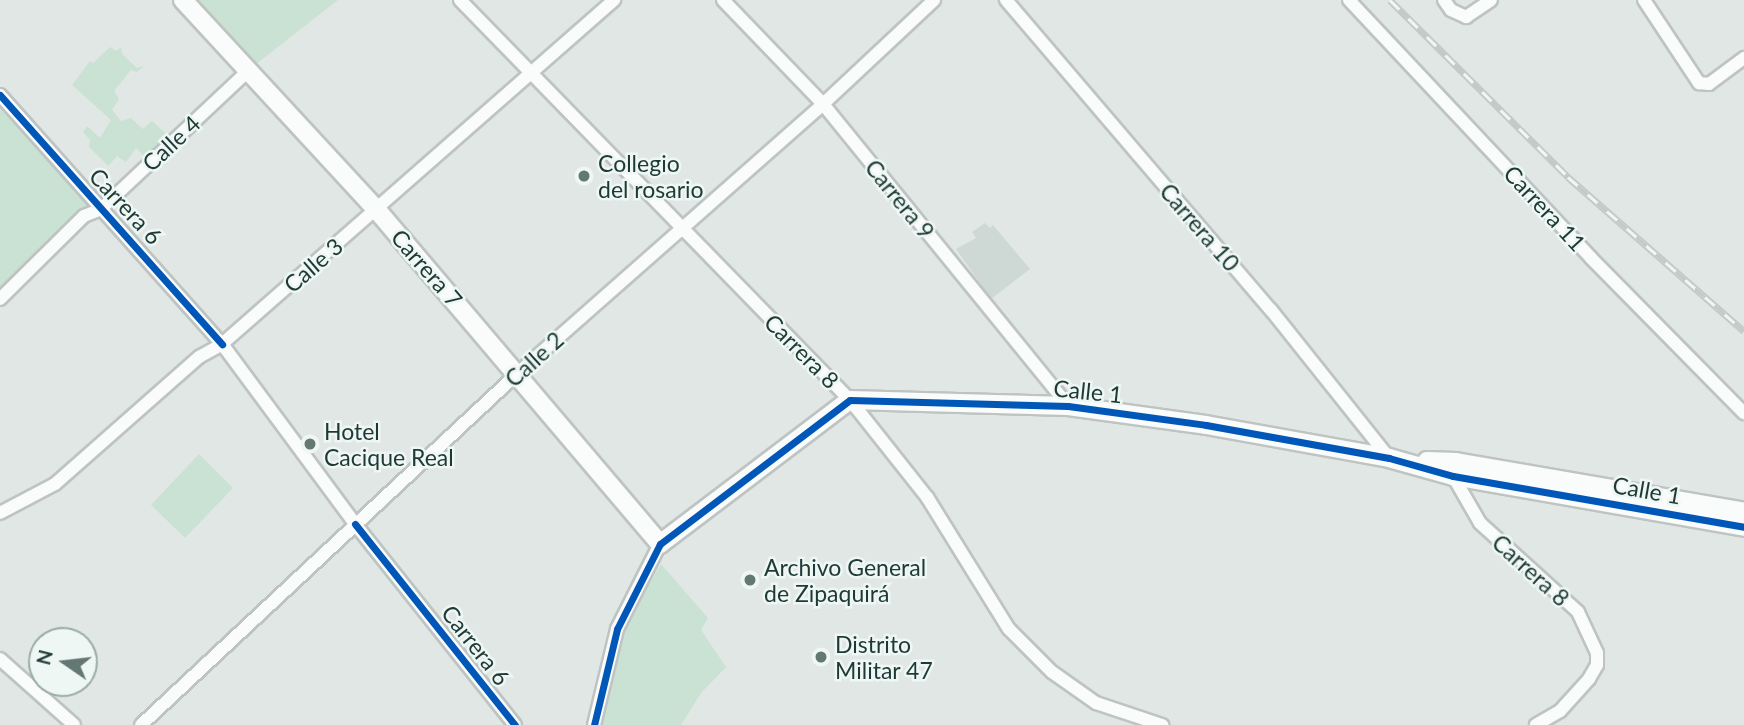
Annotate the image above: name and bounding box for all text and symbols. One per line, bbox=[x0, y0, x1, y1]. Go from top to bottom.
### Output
street label: Calle 4 bbox=[136, 109, 206, 177]
place label: Collegio del rosario bbox=[598, 149, 704, 203]
street label: Carrera 9 bbox=[860, 154, 940, 244]
street label: Carrera 11 bbox=[1498, 159, 1592, 257]
street label: Carrera 6 bbox=[84, 162, 168, 250]
marker: Collegio del rosario bbox=[576, 168, 592, 184]
street label: Carrera 10 bbox=[1154, 177, 1246, 277]
street label: Carrera 7 bbox=[386, 223, 468, 313]
street label: Calle 3 bbox=[278, 232, 348, 298]
street label: Carrera 8 bbox=[759, 308, 845, 394]
street label: Calle 2 bbox=[499, 326, 569, 392]
street label: Calle 1 bbox=[1052, 374, 1124, 408]
place label: Hotel Cacique Real bbox=[324, 417, 454, 471]
marker: Hotel Cacique Real bbox=[302, 436, 318, 452]
street label: Calle 1 bbox=[1611, 470, 1683, 510]
street label: Carrera 8 bbox=[1487, 528, 1575, 612]
place label: Archivo General de Zipaquirá bbox=[764, 553, 926, 607]
marker: Archivo General de Zipaquirá bbox=[742, 572, 758, 588]
street label: Carrera 6 bbox=[436, 599, 516, 691]
north arrow bbox=[28, 627, 98, 697]
place label: Distrito Militar 47 bbox=[835, 630, 933, 684]
text: N bbox=[31, 647, 57, 667]
marker: Distrito Militar 47 bbox=[813, 649, 829, 665]

